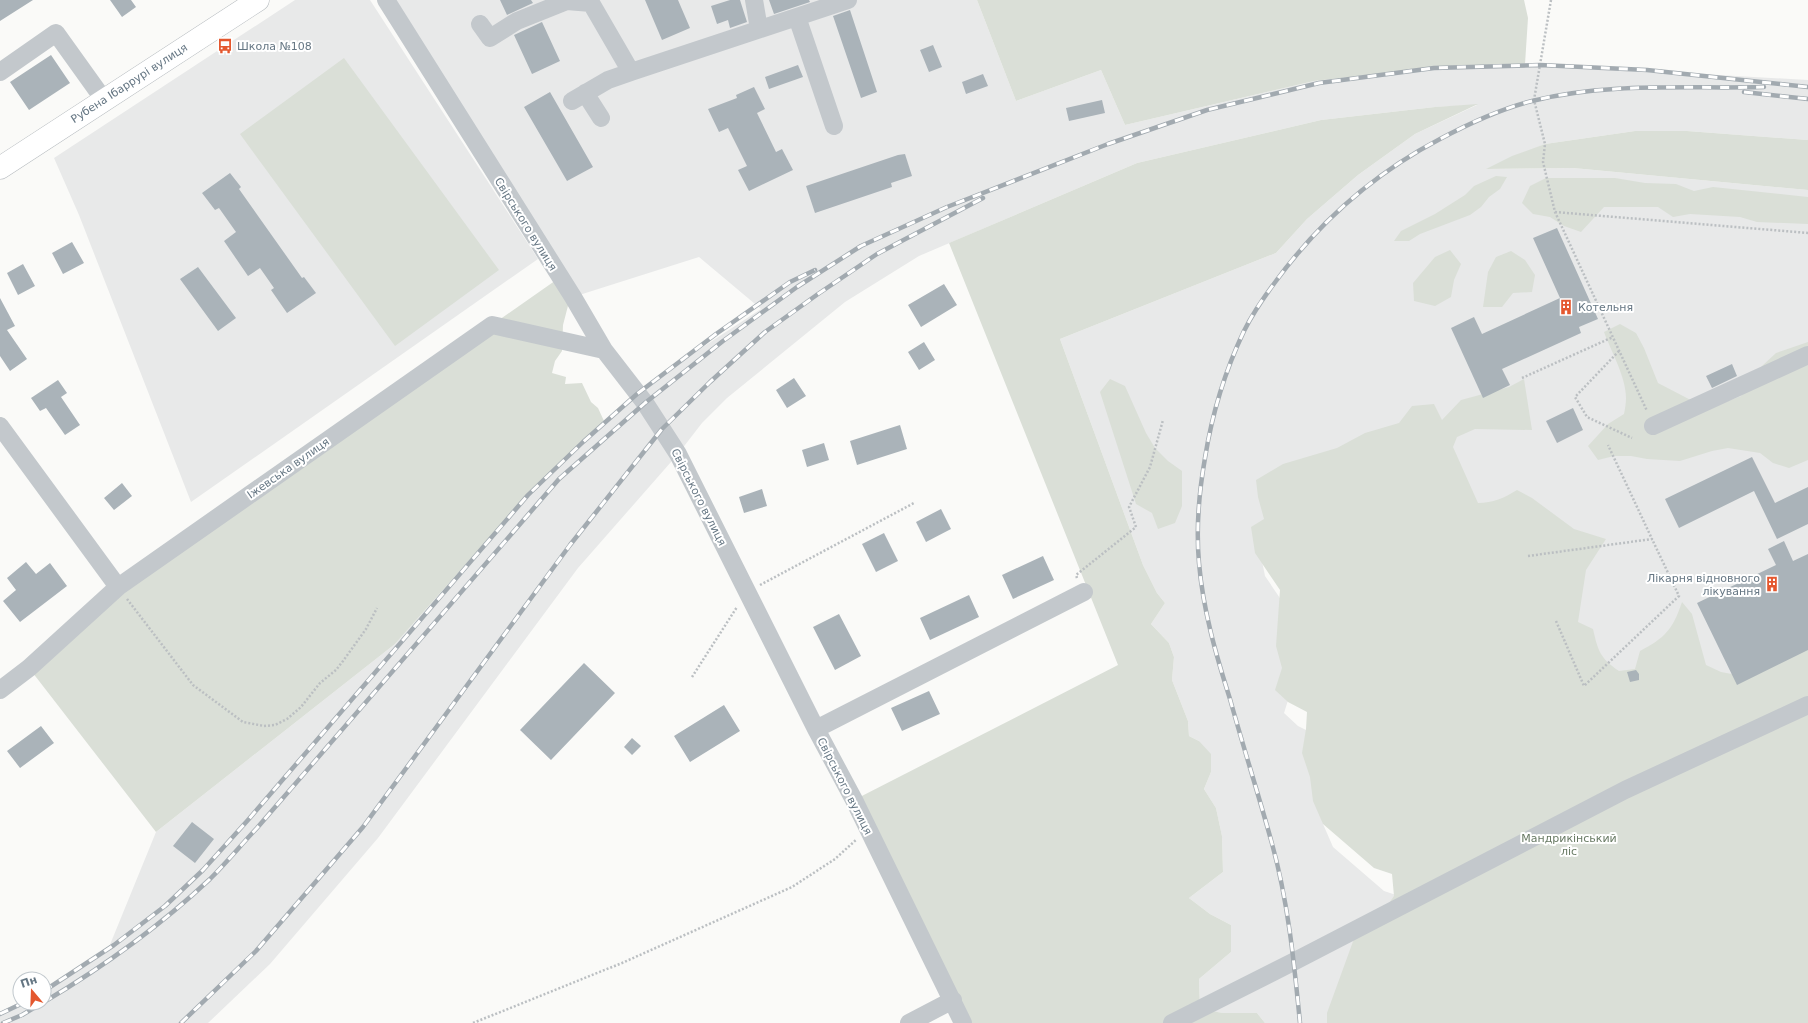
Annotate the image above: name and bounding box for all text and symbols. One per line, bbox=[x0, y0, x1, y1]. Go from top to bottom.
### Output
bus stop icon: Школа №108 bbox=[216, 37, 234, 55]
place label: Школа №108 bbox=[237, 40, 312, 53]
street label: Рубена Ібаррурі вулиця bbox=[69, 41, 190, 126]
street label: Свірського вулиця bbox=[492, 175, 560, 273]
building icon: Котельня bbox=[1557, 298, 1575, 316]
place label: Котельня bbox=[1578, 301, 1633, 314]
street label: Іжевська вулиця bbox=[245, 435, 332, 502]
street label: Свірського вулиця bbox=[668, 446, 729, 548]
place label: Лікарня відновного лікування bbox=[1647, 572, 1760, 598]
building icon: Лікарня відновного лікування bbox=[1763, 575, 1781, 593]
street label: Свірського вулиця bbox=[814, 735, 875, 837]
park label: Мандрикінський ліс bbox=[1521, 832, 1617, 858]
north arrow bbox=[12, 971, 52, 1011]
text: Пн bbox=[19, 973, 39, 991]

